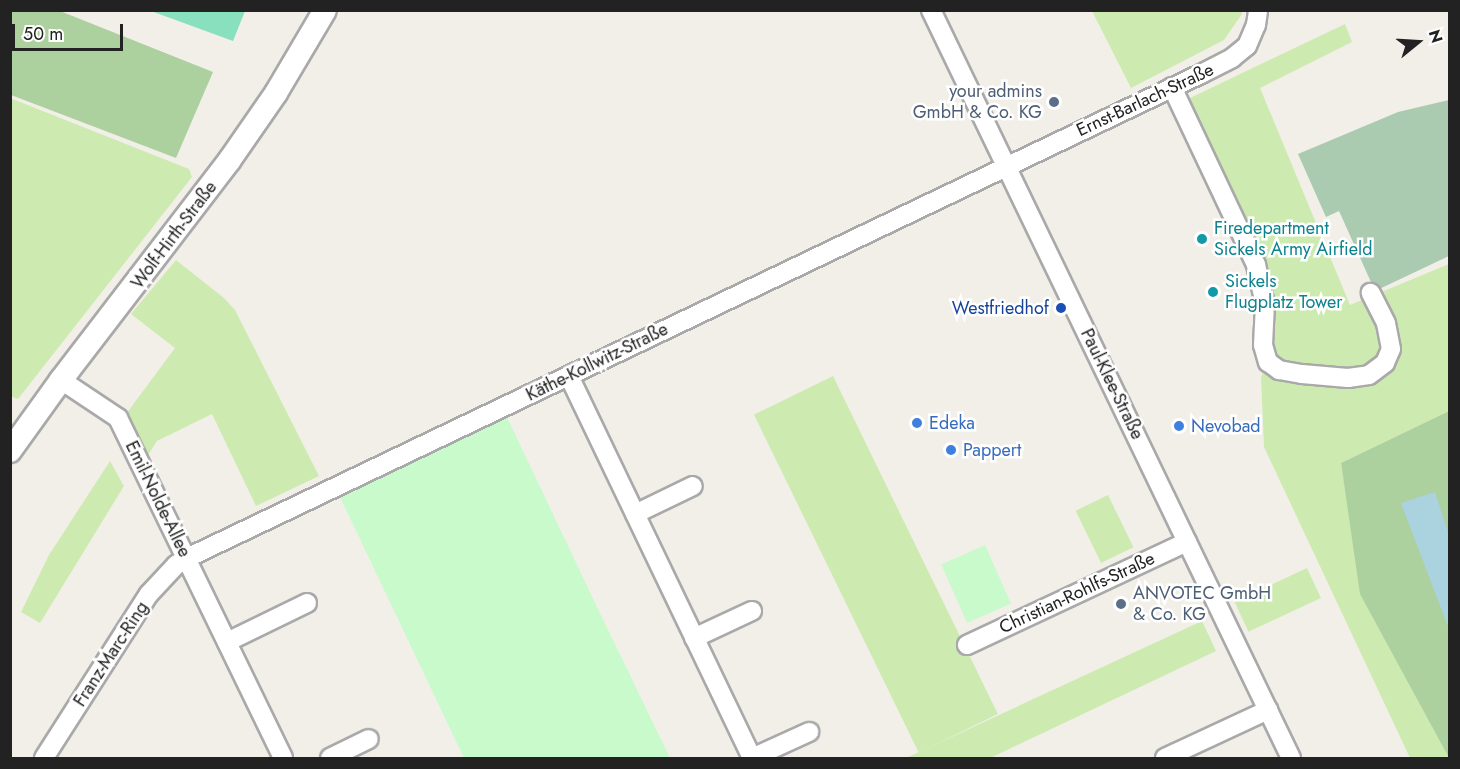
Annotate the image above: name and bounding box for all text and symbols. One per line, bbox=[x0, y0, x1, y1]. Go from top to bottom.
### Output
scale bar bbox=[15, 12, 126, 50]
north arrow bbox=[1388, 12, 1448, 72]
text: 50 m bbox=[23, 21, 63, 47]
text: N bbox=[1423, 27, 1448, 46]
street label: Ernst-Barlach-Straße bbox=[1073, 59, 1217, 141]
place label: your admins GmbH & Co. KG bbox=[913, 81, 1042, 124]
marker: your admins GmbH & Co. KG bbox=[1047, 95, 1061, 109]
street label: Wolf-Hirth-Straße bbox=[127, 177, 221, 293]
place label: Firedepartment Sickels Army Airfield bbox=[1214, 218, 1372, 260]
marker: Firedepartment Sickels Army Airfield bbox=[1195, 232, 1209, 246]
place label: Sickels Flugplatz Tower bbox=[1225, 271, 1342, 314]
marker: Sickels Flugplatz Tower bbox=[1206, 285, 1220, 299]
place label: Westfriedhof bbox=[952, 297, 1049, 319]
marker: Westfriedhof bbox=[1054, 301, 1068, 315]
street label: Käthe-Kollwitz-Straße bbox=[523, 318, 671, 406]
street label: Paul-Klee-Straße bbox=[1076, 325, 1148, 443]
place label: Edeka bbox=[929, 412, 975, 434]
place label: Nevobad bbox=[1191, 415, 1261, 437]
marker: Edeka bbox=[910, 416, 924, 430]
marker: Nevobad bbox=[1172, 419, 1186, 433]
street label: Emil-Nolde-Allee bbox=[121, 437, 195, 561]
place label: Pappert bbox=[963, 439, 1021, 461]
marker: Pappert bbox=[944, 443, 958, 457]
street label: Christian-Rohlfs-Straße bbox=[996, 548, 1158, 638]
place label: ANVOTEC GmbH & Co. KG bbox=[1133, 583, 1271, 626]
street label: Franz-Marc-Ring bbox=[69, 597, 153, 711]
marker: ANVOTEC GmbH & Co. KG bbox=[1114, 597, 1128, 611]

